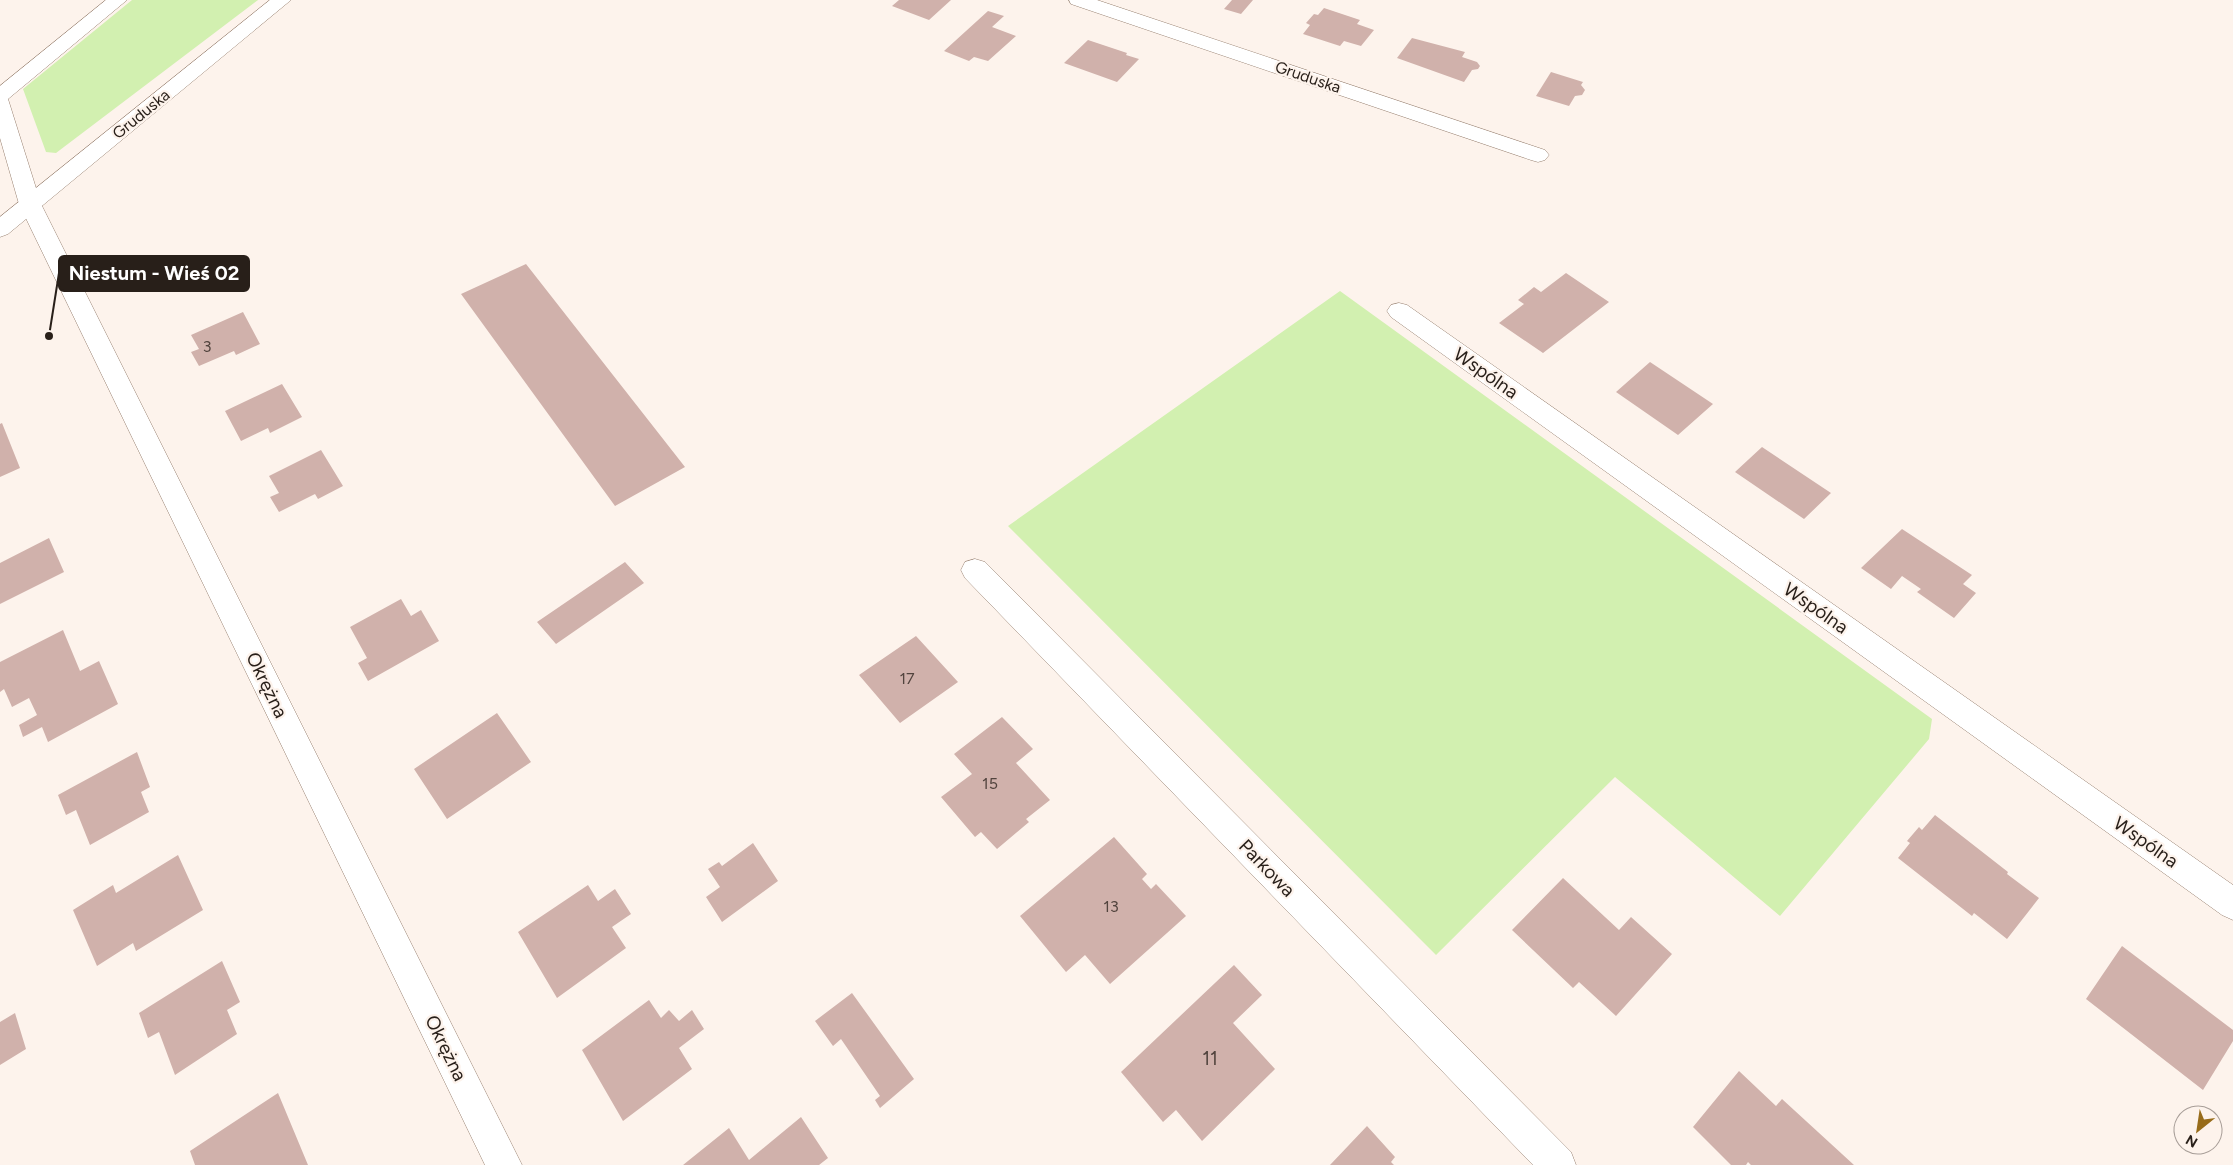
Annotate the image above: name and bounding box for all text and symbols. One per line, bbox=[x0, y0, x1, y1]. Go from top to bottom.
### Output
street label: Gruduska bbox=[1273, 57, 1343, 97]
street label: Gruduska bbox=[109, 85, 173, 143]
callout: Niestum - Wieś 02 bbox=[59, 256, 249, 291]
text: Niestum - Wieś 02 bbox=[69, 261, 239, 285]
house number: 3 bbox=[203, 337, 211, 356]
street label: Wspólna bbox=[1449, 342, 1523, 404]
street label: Wspólna bbox=[1779, 577, 1853, 639]
street label: Okrężna bbox=[241, 648, 293, 722]
house number: 17 bbox=[899, 669, 915, 688]
house number: 15 bbox=[982, 774, 998, 793]
street label: Wspólna bbox=[2109, 811, 2183, 873]
street label: Parkowa bbox=[1234, 834, 1300, 902]
house number: 13 bbox=[1103, 897, 1119, 916]
street label: Okrężna bbox=[420, 1011, 472, 1085]
house number: 11 bbox=[1202, 1047, 1218, 1070]
north arrow bbox=[2173, 1105, 2223, 1155]
text: N bbox=[2183, 1131, 2201, 1151]

